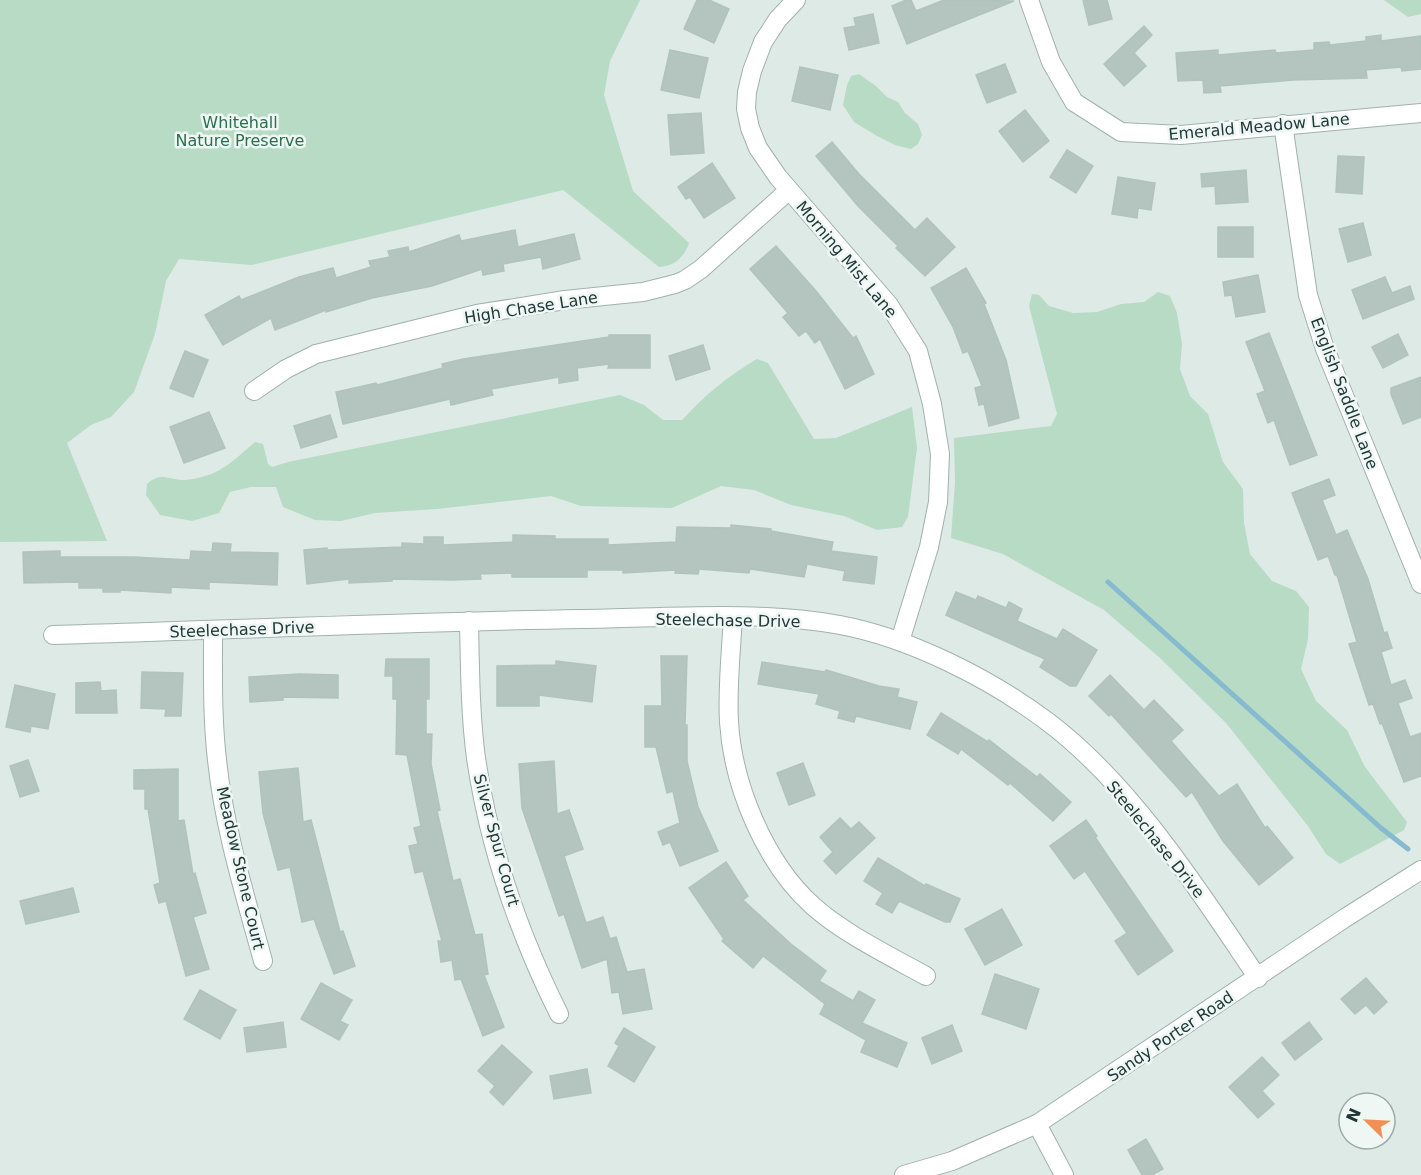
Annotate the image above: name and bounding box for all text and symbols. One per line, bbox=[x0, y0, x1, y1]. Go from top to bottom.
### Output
street label: Emerald Meadow Lane bbox=[1168, 109, 1350, 144]
park label: Whitehall Nature Preserve bbox=[176, 113, 304, 150]
street label: Morning Mist Lane bbox=[792, 197, 901, 322]
street label: High Chase Lane bbox=[463, 288, 599, 327]
street label: English Saddle Lane bbox=[1307, 315, 1382, 472]
street label: Steelechase Drive bbox=[655, 610, 801, 631]
street label: Steelechase Drive bbox=[169, 617, 315, 642]
street label: Silver Spur Court bbox=[470, 772, 523, 908]
street label: Steelechase Drive bbox=[1103, 777, 1209, 902]
street label: Meadow Stone Court bbox=[212, 785, 269, 952]
street label: Sandy Porter Road bbox=[1104, 987, 1237, 1086]
north arrow bbox=[1337, 1091, 1397, 1151]
text: N bbox=[1342, 1105, 1365, 1125]

